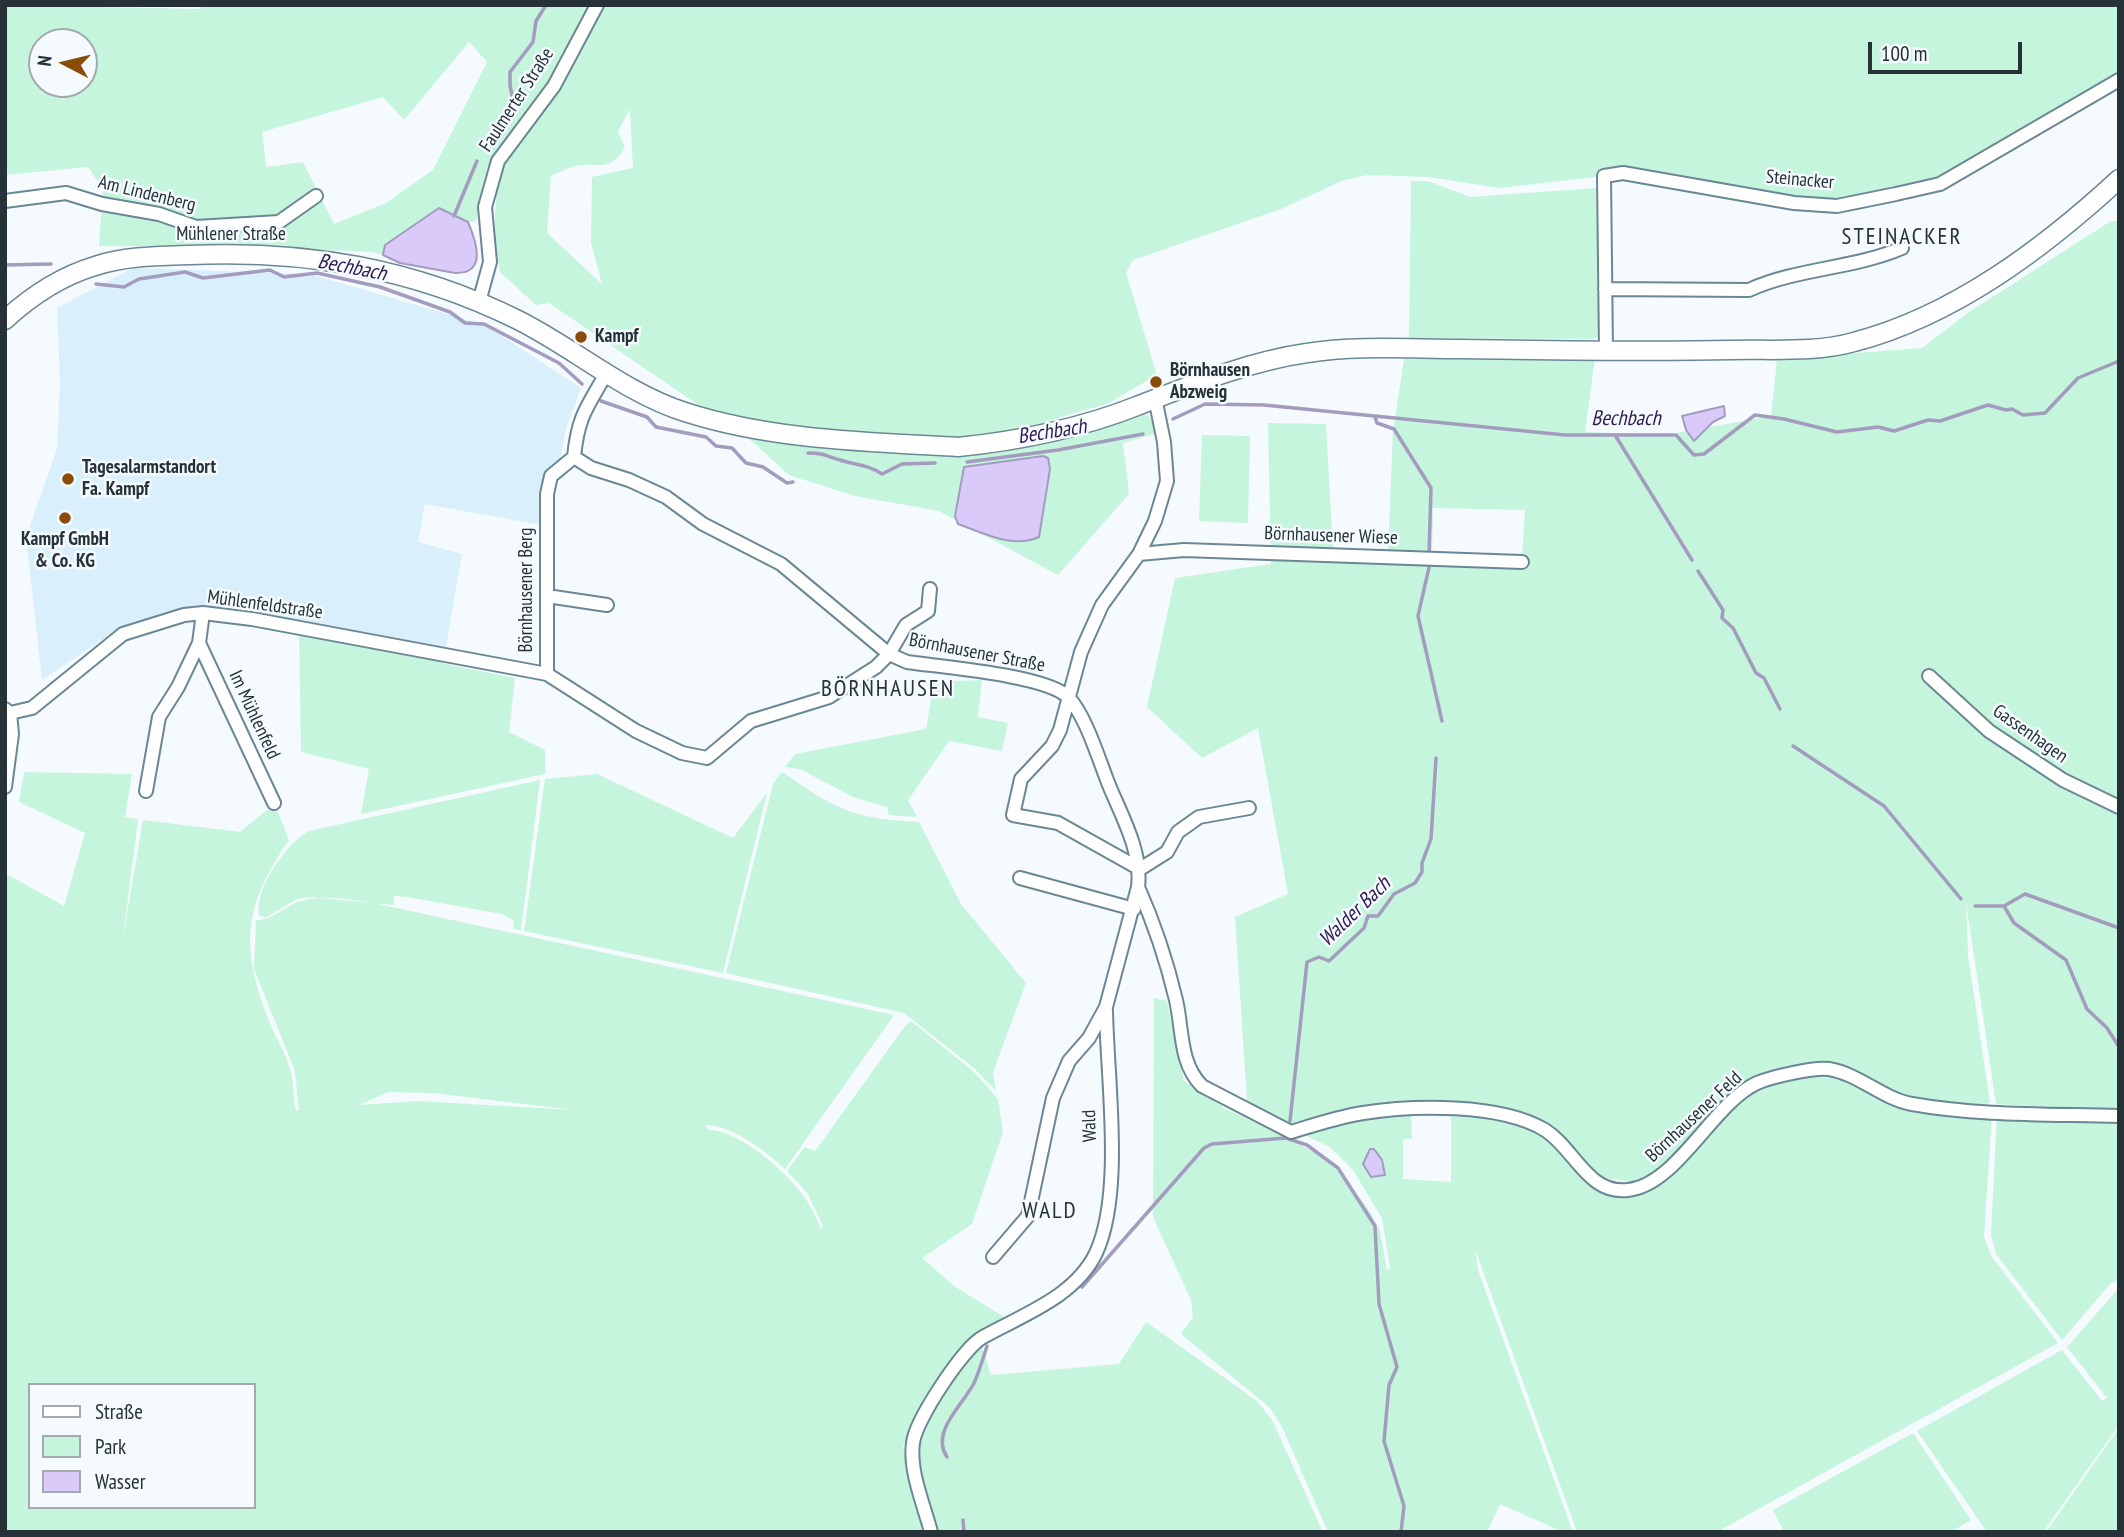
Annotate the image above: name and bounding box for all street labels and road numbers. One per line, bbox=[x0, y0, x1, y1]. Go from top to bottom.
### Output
street label: Faulmerter Straße bbox=[475, 44, 559, 156]
street label: Steinacker bbox=[1765, 166, 1835, 194]
street label: Am Lindenberg bbox=[96, 171, 198, 217]
street label: Mühlener Straße bbox=[176, 224, 286, 246]
street label: Börnhausener Wiese bbox=[1264, 522, 1398, 550]
street label: Börnhausener Berg bbox=[516, 528, 538, 652]
street label: Mühlenfeldstraße bbox=[206, 586, 324, 624]
street label: Börnhausener Straße bbox=[907, 629, 1047, 677]
street label: Im Mühlenfeld bbox=[224, 667, 284, 763]
street label: Gassenhagen bbox=[1988, 700, 2072, 768]
street label: Börnhausener Feld bbox=[1641, 1067, 1747, 1167]
street label: Wald bbox=[1078, 1109, 1102, 1143]

